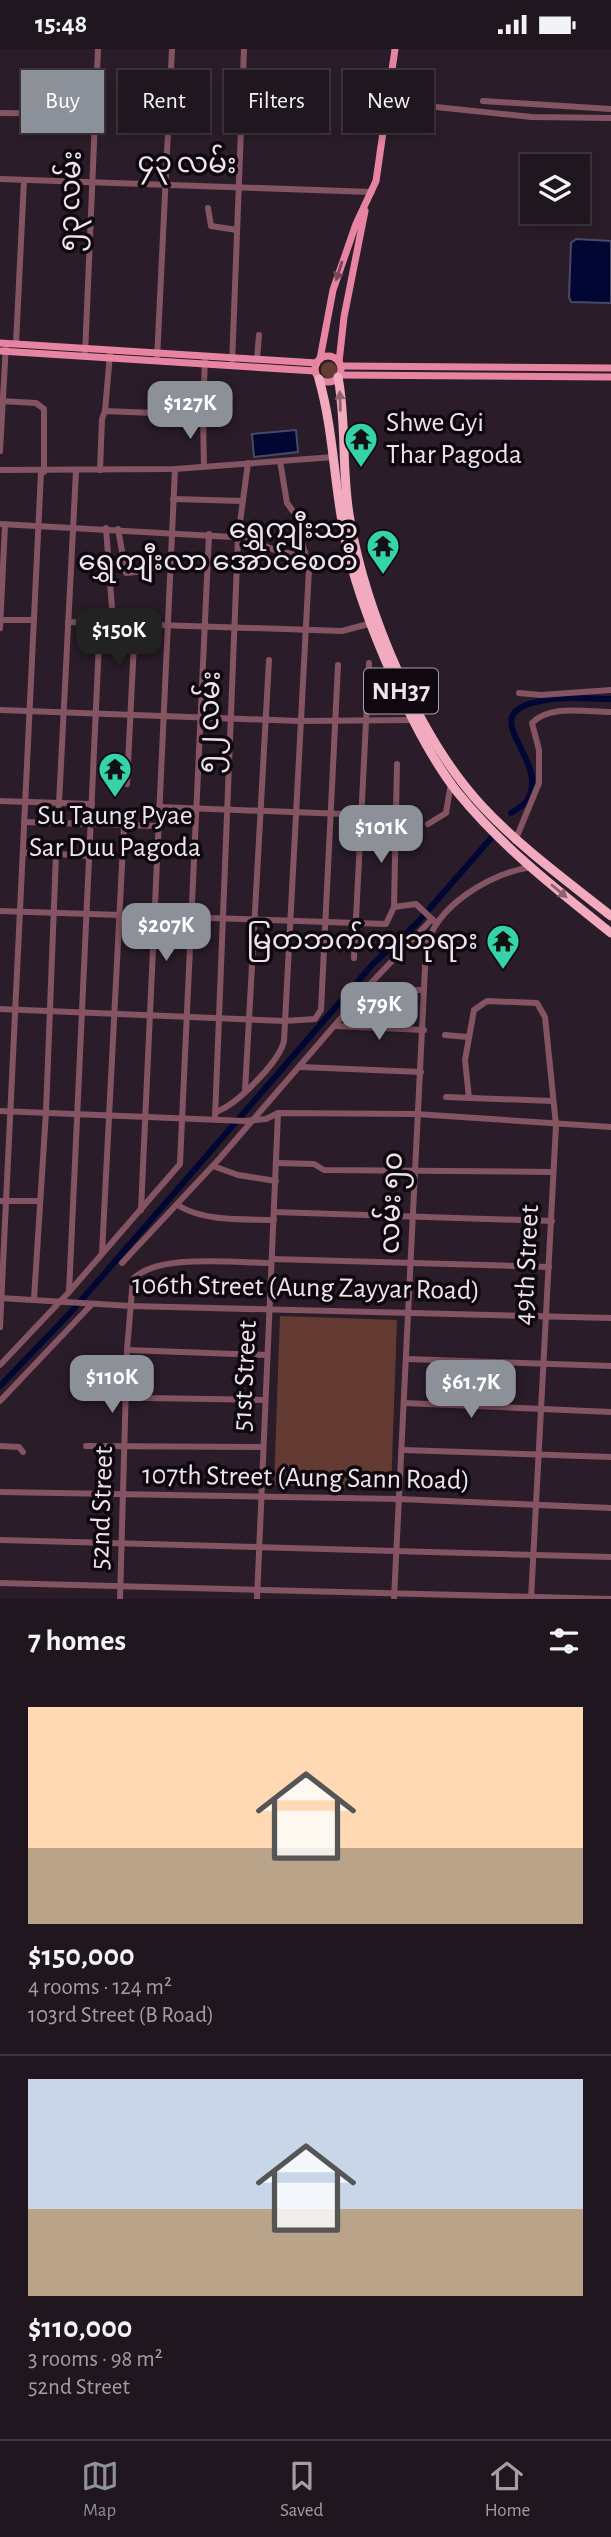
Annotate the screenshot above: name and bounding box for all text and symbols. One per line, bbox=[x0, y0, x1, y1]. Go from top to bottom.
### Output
text: 15:48 bbox=[35, 11, 87, 37]
chip: Buy bbox=[21, 70, 104, 133]
chip: Rent bbox=[118, 70, 210, 133]
chip: Filters bbox=[224, 70, 329, 133]
chip: New bbox=[343, 70, 434, 133]
street label: ၄၃ လမ်း bbox=[137, 143, 237, 186]
street label: ၅၃ လမ်း bbox=[49, 150, 94, 252]
map controls bbox=[520, 154, 590, 224]
button: layers bbox=[520, 154, 590, 224]
one-way arrow bbox=[334, 261, 344, 282]
pin: $127K bbox=[141, 381, 239, 441]
one-way arrow bbox=[335, 390, 346, 412]
text: $127K bbox=[164, 392, 216, 415]
place label: Shwe Gyi Thar Pagoda bbox=[386, 409, 522, 469]
temple icon: Shwe Gyi Thar Pagoda bbox=[342, 420, 380, 469]
place label: ရွှေကျီးသာ ရွှေကျီးလာ အောင်စေတီ bbox=[78, 511, 358, 583]
temple icon: ရွှေကျီးသာ ရွှေကျီးလာ အောင်စေတီ bbox=[364, 527, 402, 576]
pin: $150K bbox=[70, 609, 168, 668]
text: $150K bbox=[92, 619, 146, 642]
road number: NH37 bbox=[364, 669, 438, 713]
street label: ၅၂ လမ်း bbox=[188, 670, 233, 774]
temple icon: Su Taung Pyae Sar Duu Pagoda bbox=[96, 750, 134, 799]
place label: Su Taung Pyae Sar Duu Pagoda bbox=[29, 802, 201, 862]
pin: $101K bbox=[332, 805, 430, 865]
text: $101K bbox=[355, 816, 407, 839]
one-way arrow bbox=[550, 883, 568, 898]
pin: $207K bbox=[117, 904, 215, 963]
text: $207K bbox=[138, 914, 194, 937]
place label: မြတဘက်ကျဘုရား bbox=[246, 921, 478, 962]
temple icon: မြတဘက်ကျဘုရား bbox=[484, 922, 522, 971]
pin: $79K bbox=[338, 983, 420, 1042]
text: $79K bbox=[357, 993, 401, 1016]
street label: လမ်း ၅၀ bbox=[370, 1151, 415, 1255]
street label: 49th Street bbox=[510, 1204, 544, 1326]
street label: 106th Street (Aung Zayyar Road) bbox=[132, 1271, 480, 1305]
street label: 51st Street bbox=[228, 1320, 262, 1432]
pin: $110K bbox=[63, 1355, 161, 1415]
pin: $61.7K bbox=[414, 1361, 528, 1420]
text: $110K bbox=[86, 1366, 138, 1389]
text: $61.7K bbox=[442, 1371, 500, 1394]
street label: 52nd Street bbox=[86, 1446, 118, 1570]
street label: 107th Street (Aung Sann Road) bbox=[142, 1461, 470, 1495]
icon: filters bbox=[545, 1622, 583, 1660]
text: 7 homes bbox=[28, 1626, 126, 1656]
icon: home bbox=[243, 1753, 369, 1879]
text: $150,000 bbox=[28, 1941, 135, 1971]
text: 4 rooms · 124 m² bbox=[28, 1976, 172, 1999]
text: 103rd Street (B Road) bbox=[28, 2004, 214, 2027]
icon: home bbox=[243, 2125, 369, 2251]
text: $110,000 bbox=[28, 2313, 133, 2343]
text: 3 rooms · 98 m² bbox=[28, 2348, 163, 2371]
text: 52nd Street bbox=[28, 2376, 130, 2399]
tab: Map bbox=[81, 2457, 119, 2522]
tab: Saved bbox=[280, 2457, 323, 2522]
tab: Home bbox=[485, 2457, 530, 2522]

